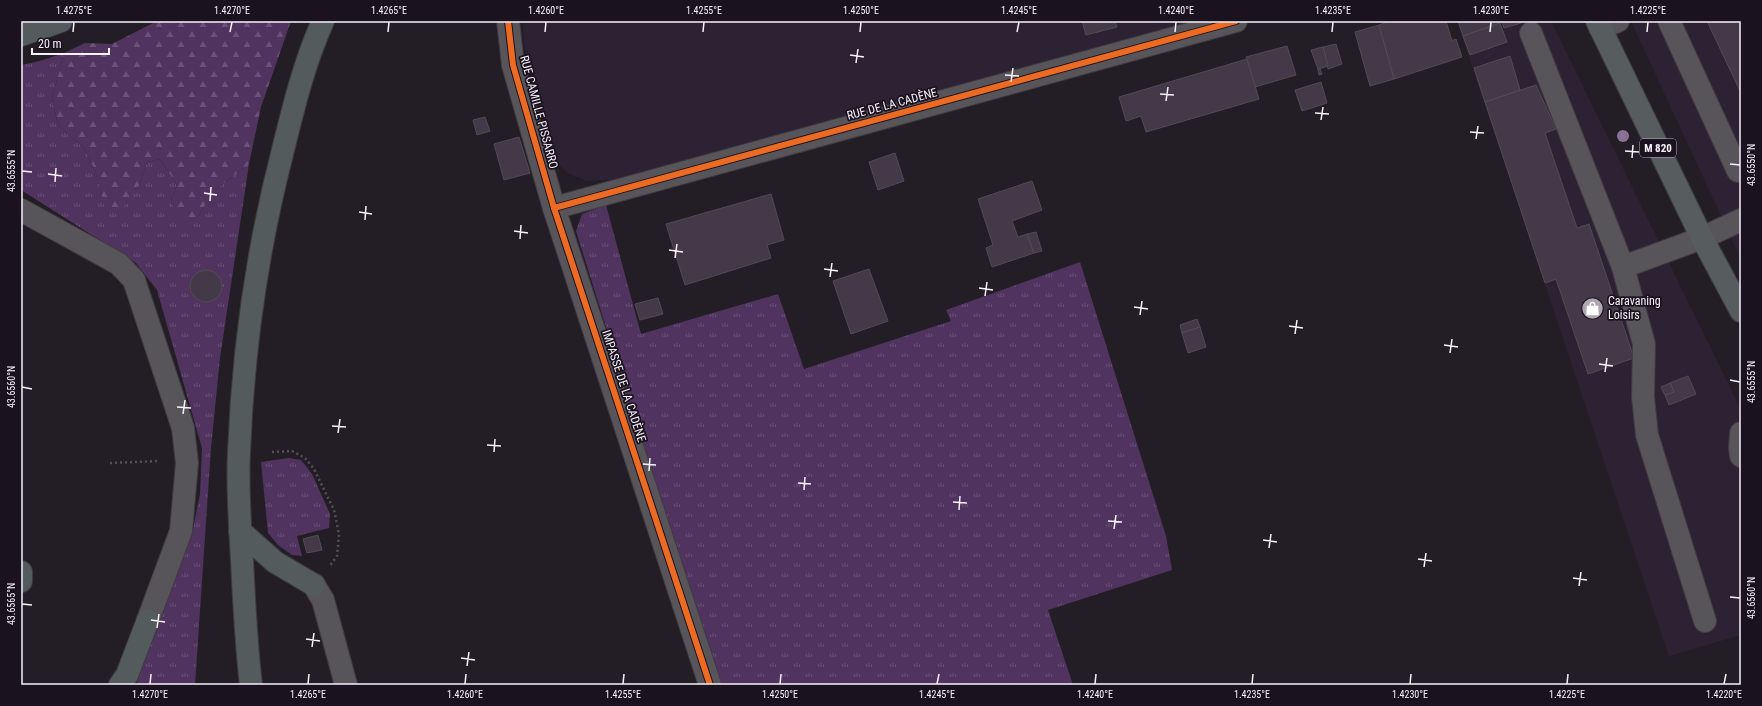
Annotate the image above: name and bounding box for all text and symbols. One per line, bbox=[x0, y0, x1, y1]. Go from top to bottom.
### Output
text: 1.4275°E bbox=[56, 5, 92, 16]
text: 1.4270°E bbox=[214, 5, 250, 16]
text: 1.4265°E bbox=[371, 5, 407, 16]
text: 1.4260°E bbox=[528, 5, 564, 16]
text: 1.4255°E bbox=[686, 5, 722, 16]
text: 1.4250°E bbox=[843, 5, 879, 16]
text: 1.4245°E bbox=[1001, 5, 1037, 16]
text: 1.4240°E bbox=[1158, 5, 1194, 16]
text: 1.4235°E bbox=[1315, 5, 1351, 16]
text: 1.4230°E bbox=[1473, 5, 1509, 16]
text: 1.4225°E bbox=[1630, 5, 1666, 16]
scale bar bbox=[32, 30, 109, 56]
text: 20 m bbox=[38, 37, 62, 51]
street label: RUE CAMILLE PISSARRO bbox=[517, 54, 561, 170]
street label: RUE DE LA CADÈNE bbox=[845, 84, 939, 123]
road number: M 820 bbox=[1640, 139, 1676, 157]
text: 43.6550°N bbox=[1746, 144, 1757, 186]
text: 43.6555°N bbox=[6, 150, 17, 192]
place label: Caravaning Loisirs bbox=[1608, 294, 1661, 322]
shop icon: Caravaning Loisirs bbox=[1579, 295, 1605, 321]
street label: IMPASSE DE LA CADÈNE bbox=[599, 328, 650, 444]
text: 43.6555°N bbox=[1746, 361, 1757, 403]
text: 43.6560°N bbox=[6, 366, 17, 408]
text: 43.6560°N bbox=[1746, 577, 1757, 619]
text: 43.6565°N bbox=[6, 583, 17, 625]
text: 1.4270°E bbox=[132, 689, 168, 700]
text: 1.4265°E bbox=[290, 689, 326, 700]
text: 1.4260°E bbox=[447, 689, 483, 700]
text: 1.4255°E bbox=[605, 689, 641, 700]
text: 1.4250°E bbox=[762, 689, 798, 700]
text: 1.4245°E bbox=[919, 689, 955, 700]
text: 1.4240°E bbox=[1077, 689, 1113, 700]
text: 1.4235°E bbox=[1234, 689, 1270, 700]
text: 1.4230°E bbox=[1392, 689, 1428, 700]
text: 1.4225°E bbox=[1549, 689, 1585, 700]
text: 1.4220°E bbox=[1706, 689, 1742, 700]

